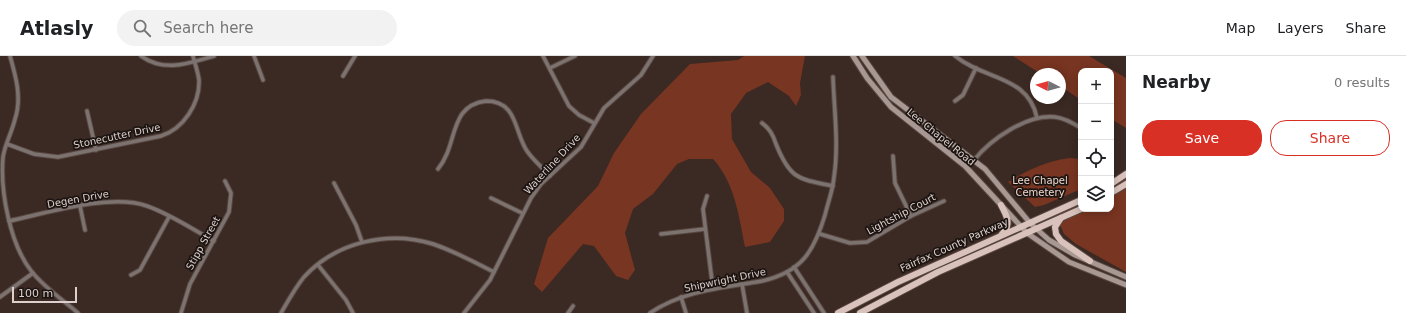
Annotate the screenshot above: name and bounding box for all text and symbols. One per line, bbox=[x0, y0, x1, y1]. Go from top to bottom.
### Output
search box bbox=[117, 10, 397, 46]
text: Atlasly bbox=[20, 17, 93, 39]
icon: search bbox=[131, 17, 153, 39]
text: Search here bbox=[163, 19, 253, 37]
text: Map bbox=[1226, 20, 1255, 36]
text: Layers bbox=[1277, 20, 1324, 36]
text: Share bbox=[1346, 20, 1386, 36]
north arrow bbox=[1030, 68, 1066, 104]
map controls bbox=[1078, 68, 1114, 212]
button: + bbox=[1078, 68, 1114, 104]
text: Nearby bbox=[1142, 72, 1211, 92]
text: 0 results bbox=[1334, 75, 1390, 90]
button: − bbox=[1078, 104, 1114, 140]
street label: Lee Chapel Road bbox=[905, 106, 977, 168]
button: Save bbox=[1142, 120, 1262, 156]
button: Share bbox=[1270, 120, 1390, 156]
street label: Stonecutter Drive bbox=[72, 121, 162, 151]
street label: Waterline Drive bbox=[522, 132, 582, 196]
button: locate bbox=[1078, 140, 1114, 176]
park label: Lee Chapel Cemetery bbox=[1012, 175, 1068, 198]
button: layers bbox=[1078, 176, 1114, 212]
street label: Degen Drive bbox=[46, 188, 110, 210]
street label: Lightship Court bbox=[865, 191, 937, 237]
street label: Stipp Street bbox=[184, 214, 222, 272]
street label: Fairfax County Parkway bbox=[898, 216, 1010, 274]
street label: Shipwright Drive bbox=[683, 266, 767, 294]
scale bar bbox=[12, 285, 77, 304]
text: 100 m bbox=[18, 287, 53, 300]

